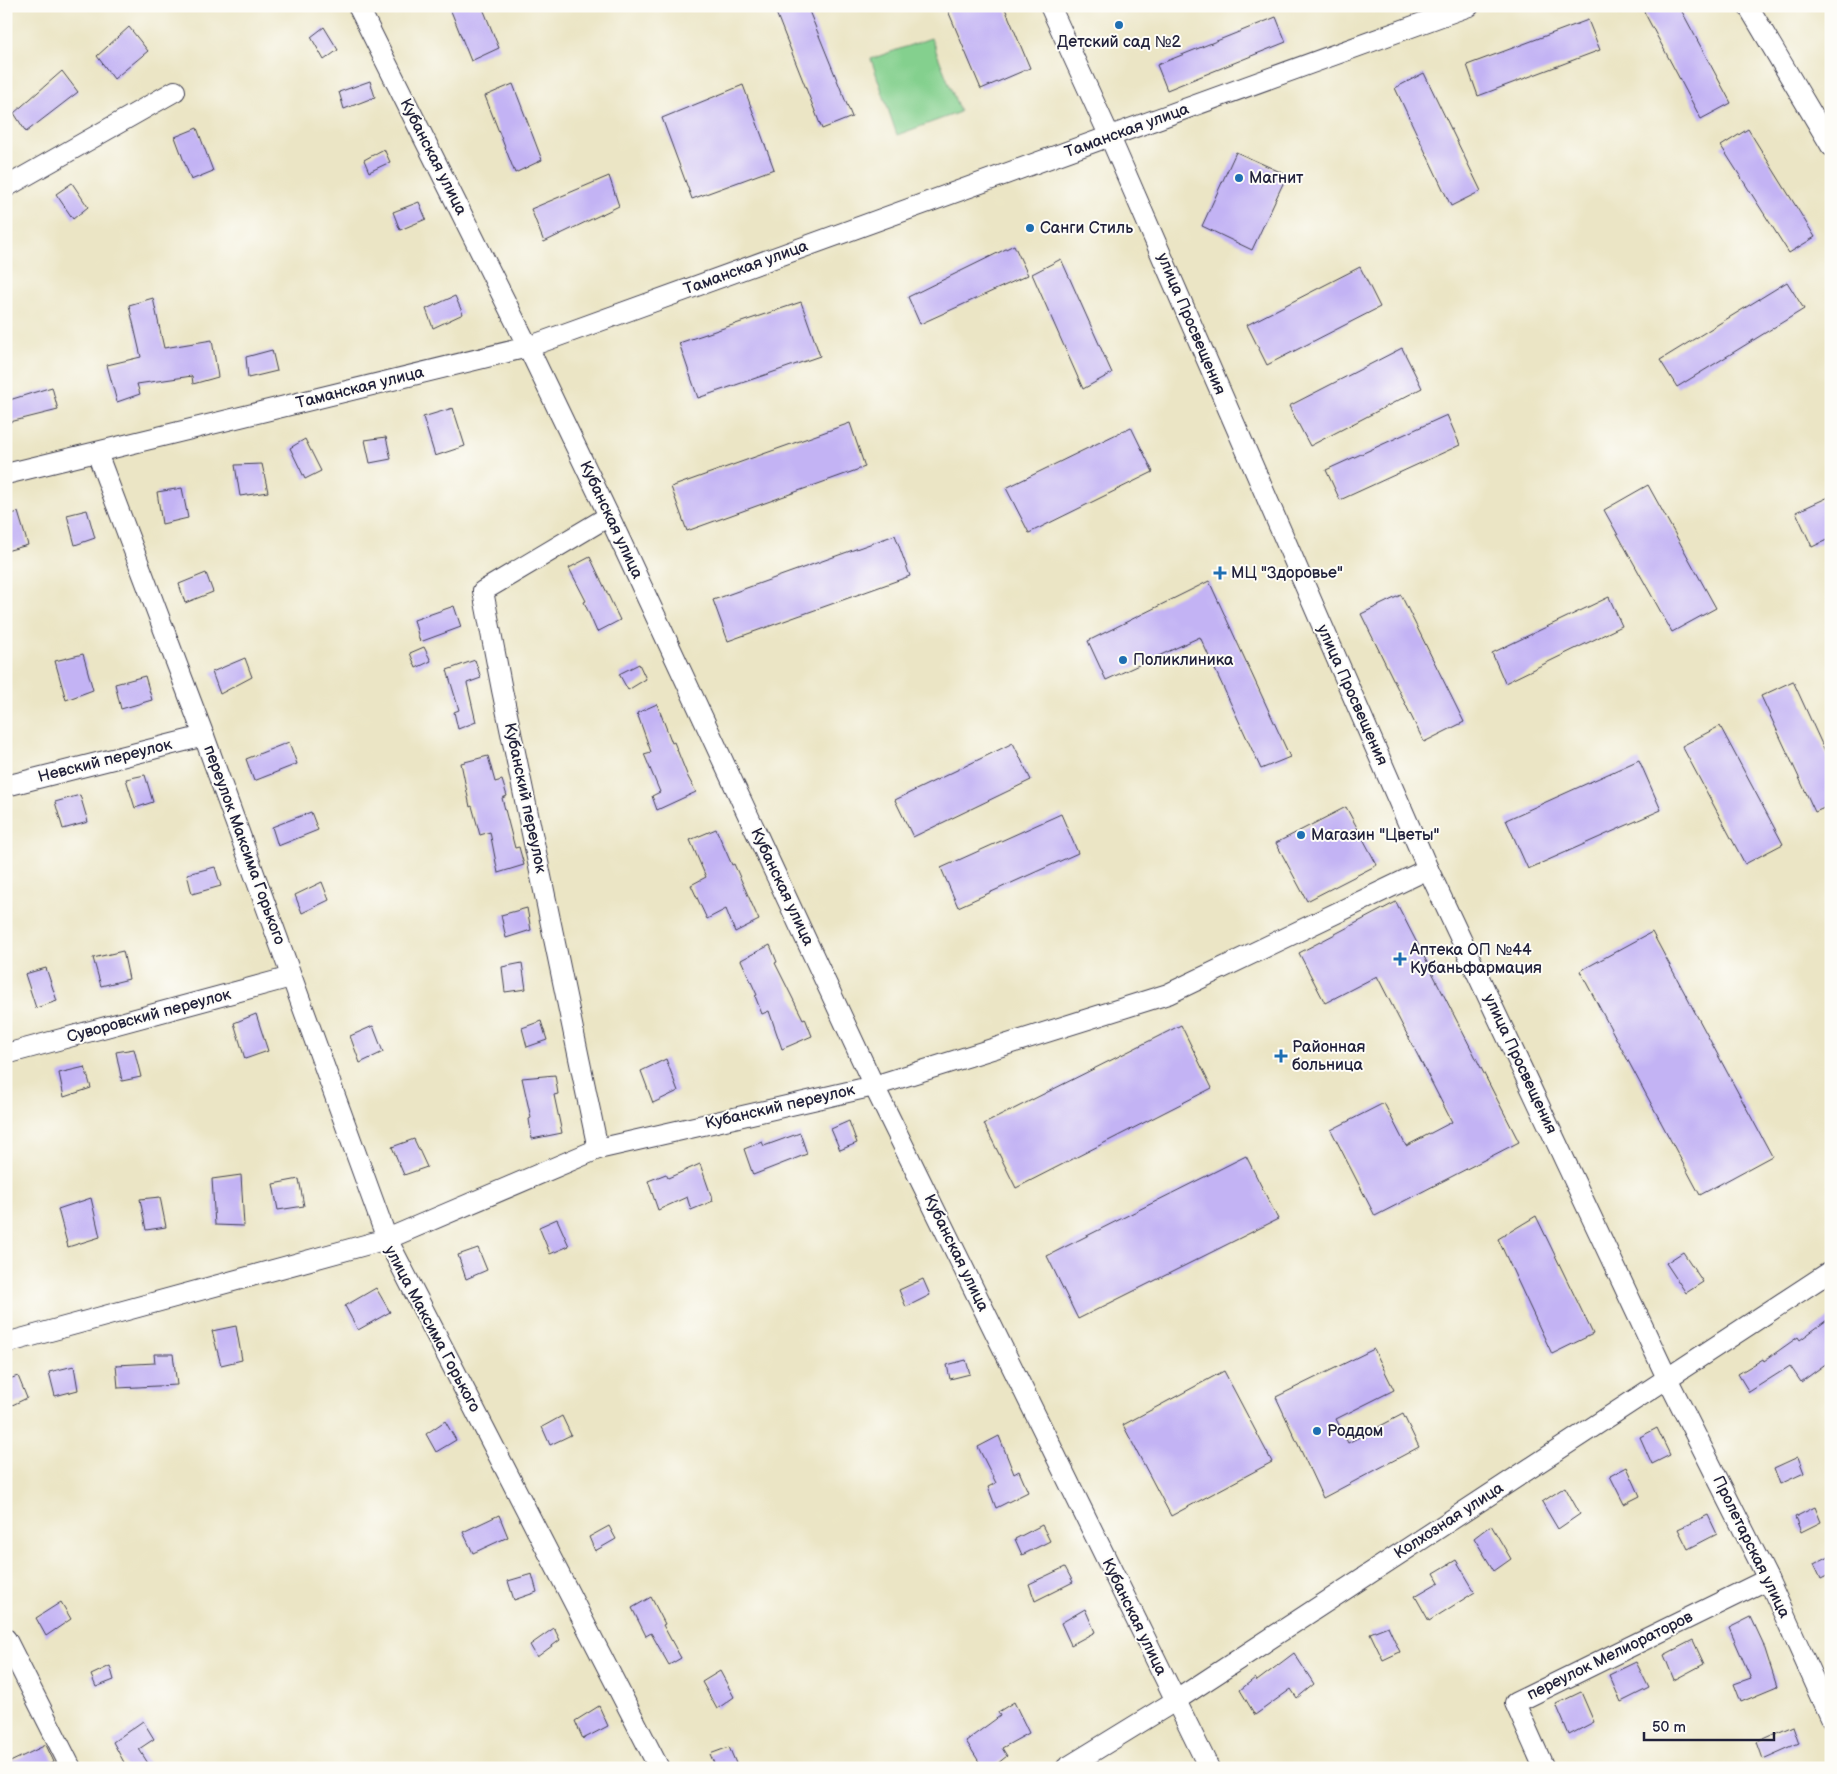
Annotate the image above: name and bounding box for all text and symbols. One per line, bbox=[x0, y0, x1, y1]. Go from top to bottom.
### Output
marker: Детский сад №2 bbox=[1113, 19, 1125, 31]
place label: Детский сад №2 bbox=[1057, 33, 1182, 52]
street label: Кубанская улица bbox=[395, 96, 471, 219]
street label: Таманская улица bbox=[1062, 100, 1192, 162]
place label: Магнит bbox=[1249, 169, 1304, 188]
marker: Магнит bbox=[1233, 172, 1245, 184]
place label: Санги Стиль bbox=[1040, 219, 1133, 238]
marker: Санги Стиль bbox=[1024, 222, 1036, 234]
street label: Таманская улица bbox=[681, 237, 811, 299]
street label: улица Просвещения bbox=[1153, 250, 1229, 398]
street label: Таманская улица bbox=[294, 363, 426, 413]
street label: Кубанская улица bbox=[575, 458, 647, 583]
place label: МЦ "Здоровье" bbox=[1231, 564, 1343, 583]
marker: МЦ "Здоровье" bbox=[1213, 566, 1227, 580]
street label: улица Просвещения bbox=[1312, 622, 1392, 768]
place label: Поликлиника bbox=[1133, 651, 1234, 670]
marker: Поликлиника bbox=[1117, 654, 1129, 666]
street label: Кубанский переулок bbox=[500, 721, 550, 875]
street label: Невский переулок bbox=[36, 735, 174, 787]
street label: переулок Максима Горького bbox=[199, 743, 289, 947]
street label: Кубанская улица bbox=[746, 825, 818, 950]
place label: Магазин "Цветы" bbox=[1311, 826, 1440, 845]
marker: Магазин "Цветы" bbox=[1295, 829, 1307, 841]
place label: Аптека ОП №44 Кубаньфармация bbox=[1409, 941, 1542, 978]
marker: Аптека ОП №44 Кубаньфармация bbox=[1394, 953, 1406, 965]
street label: Суворовский переулок bbox=[65, 985, 233, 1047]
street label: улица Просвещения bbox=[1479, 991, 1561, 1137]
place label: Районная больница bbox=[1292, 1038, 1366, 1075]
marker: Районная больница bbox=[1274, 1049, 1288, 1063]
street label: Кубанский переулок bbox=[703, 1080, 857, 1133]
street label: Кубанская улица bbox=[919, 1191, 993, 1315]
street label: улица Максима Горького bbox=[380, 1243, 484, 1415]
place label: Роддом bbox=[1327, 1422, 1383, 1441]
marker: Роддом bbox=[1311, 1425, 1323, 1437]
street label: Пролетарская улица bbox=[1708, 1473, 1794, 1622]
street label: Колхозная улица bbox=[1391, 1478, 1508, 1563]
street label: Кубанская улица bbox=[1097, 1555, 1171, 1679]
street label: переулок Мелиораторов bbox=[1524, 1607, 1697, 1704]
scale bar bbox=[1644, 1709, 1774, 1741]
text: 50 m bbox=[1652, 1718, 1686, 1737]

